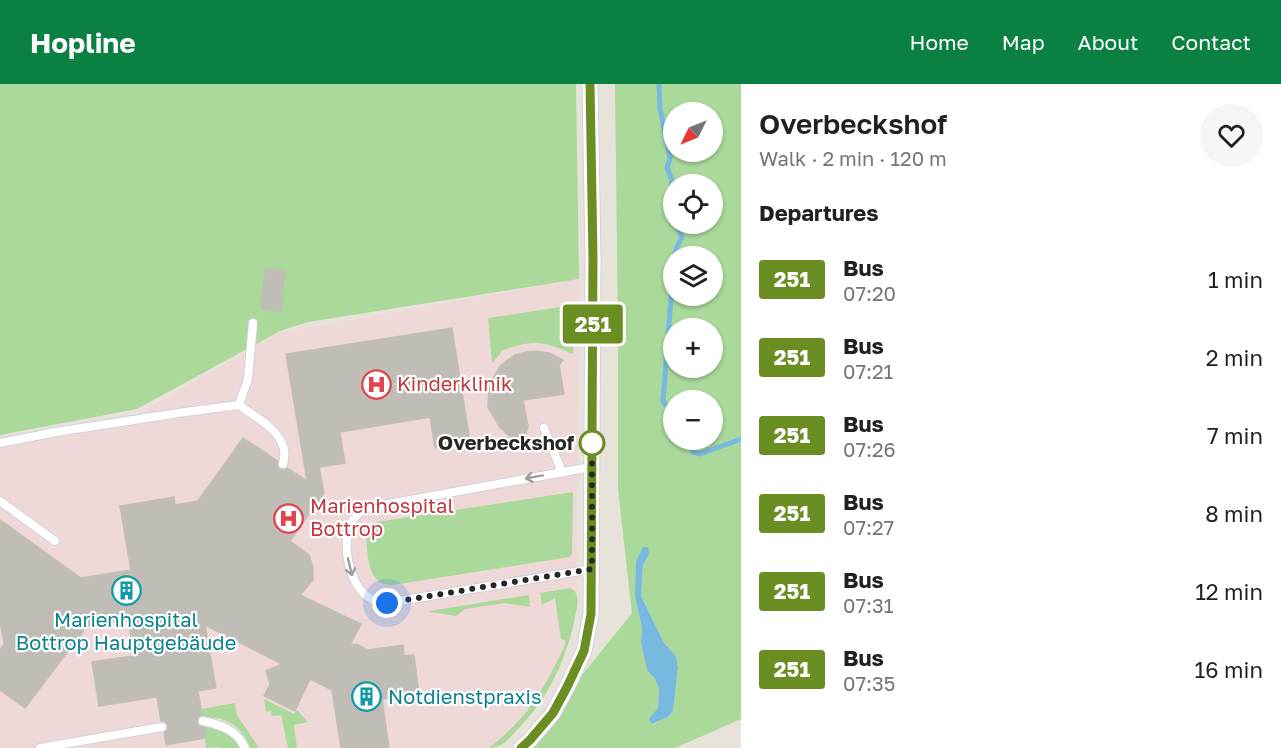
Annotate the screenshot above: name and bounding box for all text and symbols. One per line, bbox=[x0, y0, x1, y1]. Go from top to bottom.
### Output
text: Hopline bbox=[30, 26, 136, 59]
text: Home bbox=[909, 29, 969, 55]
text: Map bbox=[1002, 29, 1045, 55]
text: About bbox=[1078, 29, 1138, 55]
text: Contact bbox=[1171, 29, 1251, 55]
north arrow bbox=[663, 102, 723, 162]
map controls bbox=[663, 102, 723, 450]
button: heart bbox=[1200, 104, 1263, 167]
text: Overbeckshof bbox=[759, 107, 947, 140]
text: Walk · 2 min · 120 m bbox=[759, 146, 947, 170]
button: locate bbox=[663, 174, 723, 234]
text: Departures bbox=[759, 199, 878, 226]
button: layers bbox=[663, 246, 723, 306]
text: Bus bbox=[843, 254, 884, 281]
text: 251 bbox=[774, 266, 810, 292]
text: 1 min bbox=[1208, 266, 1263, 293]
text: 07:20 bbox=[843, 281, 896, 305]
line badge: 251 bbox=[558, 304, 628, 344]
text: 251 bbox=[575, 311, 611, 337]
button: + bbox=[663, 318, 723, 378]
text: Bus bbox=[843, 332, 884, 359]
text: 251 bbox=[774, 344, 810, 370]
text: 2 min bbox=[1206, 344, 1263, 371]
text: 07:21 bbox=[843, 359, 893, 383]
hospital icon: Kinderklinik bbox=[360, 368, 392, 400]
place label: Kinderklinik bbox=[397, 371, 512, 395]
button: − bbox=[663, 390, 723, 450]
text: Bus bbox=[843, 410, 884, 437]
text: 251 bbox=[774, 422, 810, 448]
text: 7 min bbox=[1207, 422, 1263, 449]
place label: Overbeckshof bbox=[438, 430, 575, 454]
marker: Overbeckshof bbox=[579, 430, 605, 456]
text: 07:26 bbox=[843, 437, 896, 461]
one-way arrow bbox=[525, 472, 544, 483]
text: Bus bbox=[843, 488, 884, 515]
place label: Marienhospital Bottrop bbox=[310, 493, 454, 540]
text: 251 bbox=[774, 500, 810, 526]
text: 8 min bbox=[1205, 500, 1263, 527]
hospital icon: Marienhospital Bottrop bbox=[273, 502, 305, 534]
text: 07:27 bbox=[843, 515, 894, 539]
one-way arrow bbox=[345, 557, 357, 576]
text: Bus bbox=[843, 566, 884, 593]
building icon: Marienhospital Bottrop Hauptgebäude bbox=[110, 574, 142, 606]
text: 251 bbox=[774, 578, 810, 604]
text: 12 min bbox=[1195, 578, 1263, 605]
your location bbox=[372, 588, 402, 618]
text: 07:31 bbox=[843, 593, 893, 617]
place label: Marienhospital Bottrop Hauptgebäude bbox=[16, 607, 236, 654]
text: Bus bbox=[843, 644, 884, 671]
text: 251 bbox=[774, 656, 810, 682]
text: 16 min bbox=[1195, 656, 1263, 683]
text: 07:35 bbox=[843, 671, 895, 695]
building icon: Notdienstpraxis bbox=[351, 681, 383, 713]
place label: Notdienstpraxis bbox=[388, 684, 542, 708]

